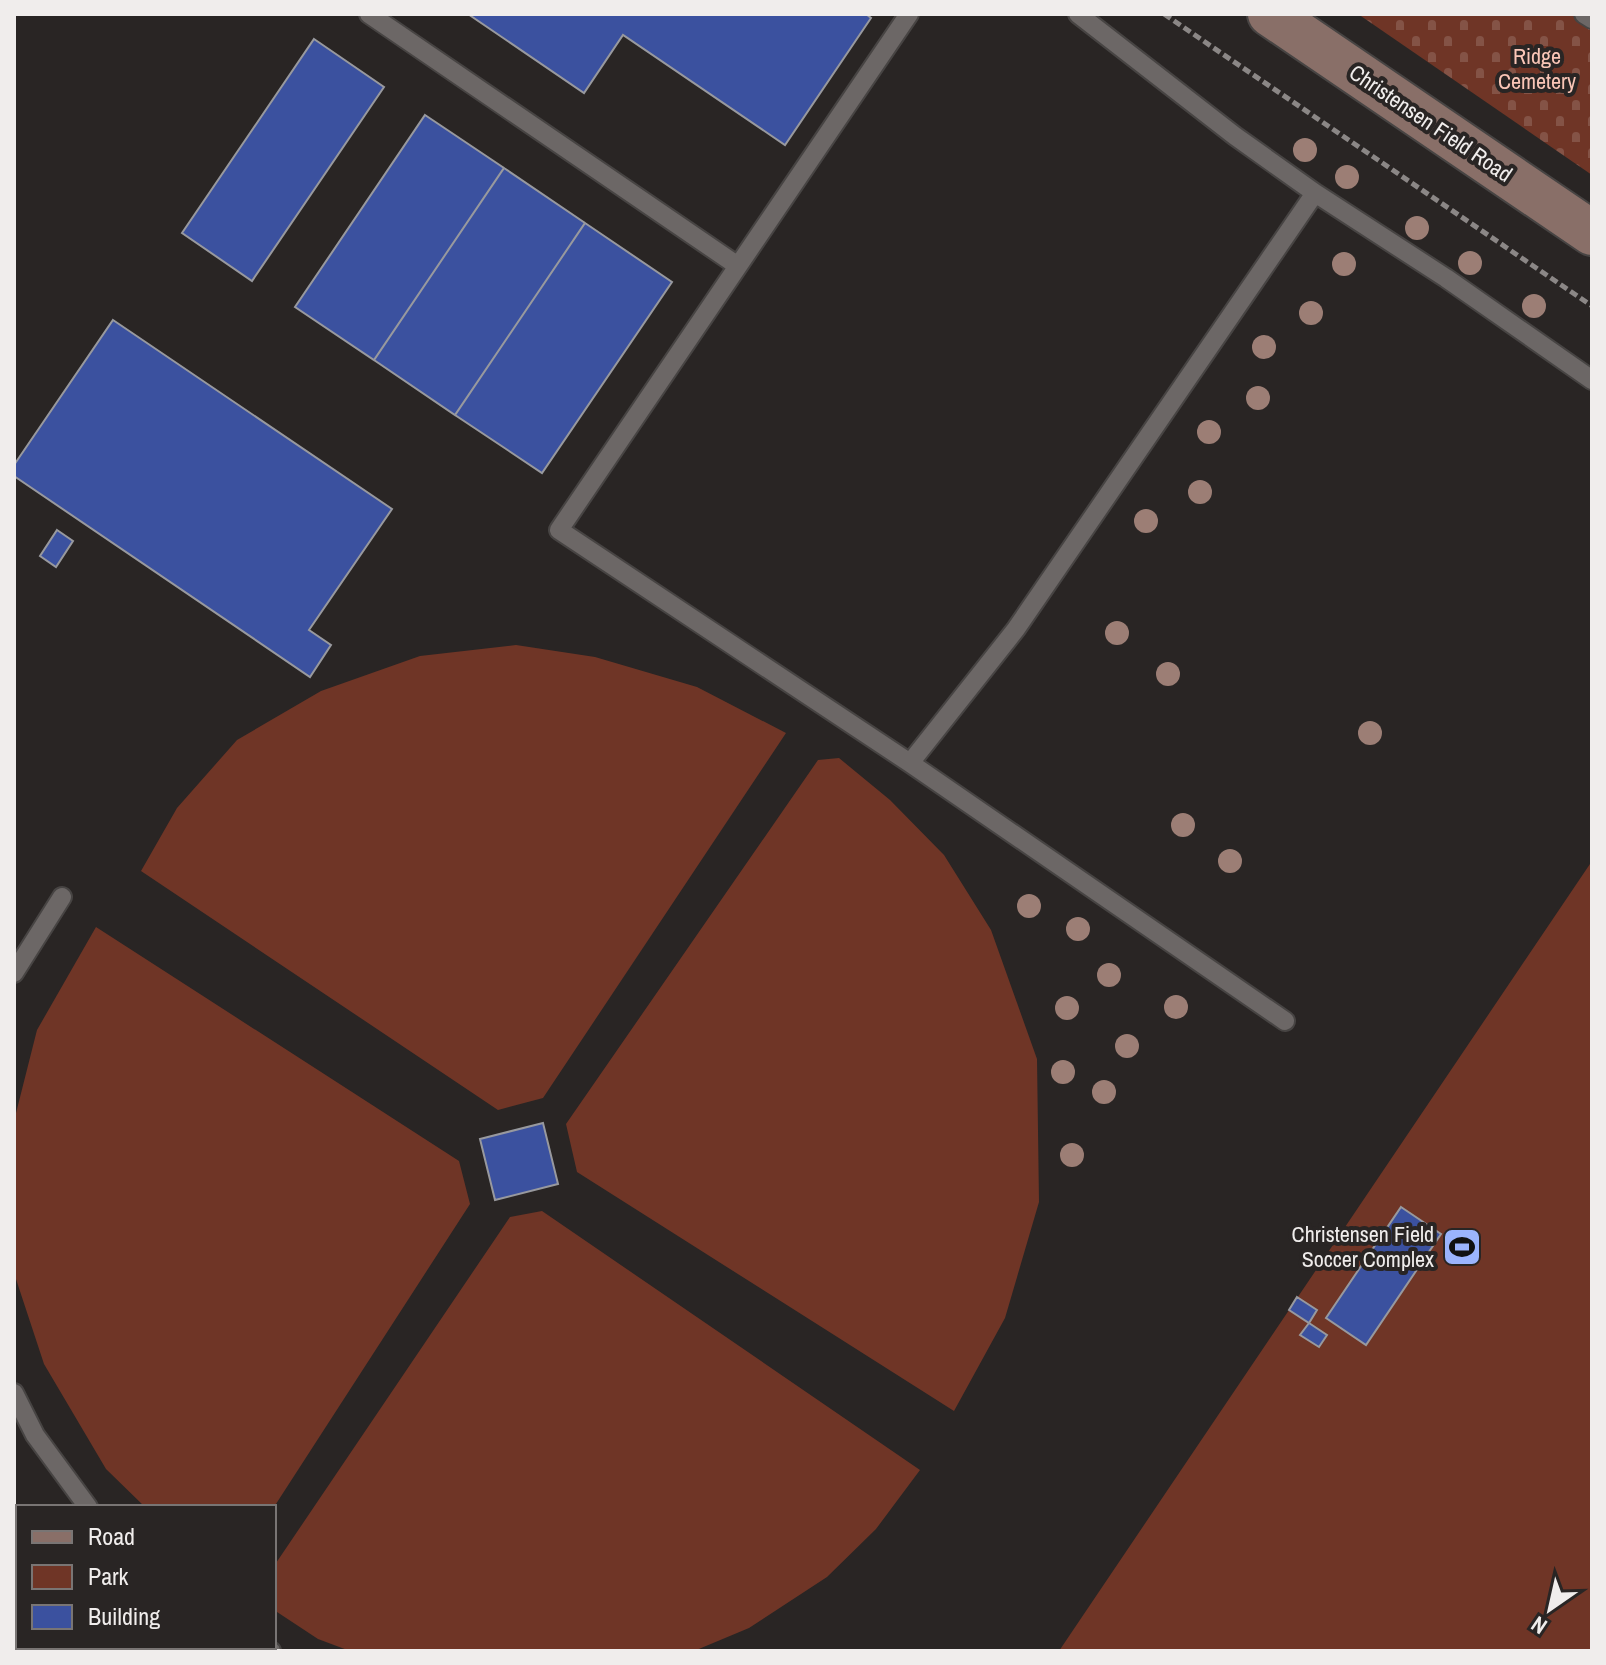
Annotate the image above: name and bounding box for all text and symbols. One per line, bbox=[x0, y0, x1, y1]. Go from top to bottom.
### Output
park label: Ridge Cemetery bbox=[1498, 41, 1576, 96]
street label: Christensen Field Road bbox=[1344, 57, 1518, 189]
place label: Christensen Field Soccer Complex bbox=[1292, 1219, 1434, 1274]
sports icon: Christensen Field Soccer Complex bbox=[1441, 1226, 1483, 1268]
legend bbox=[16, 1505, 276, 1649]
text: Road bbox=[88, 1520, 135, 1552]
text: Park bbox=[88, 1560, 129, 1592]
north arrow bbox=[1510, 1569, 1590, 1649]
text: Building bbox=[88, 1600, 160, 1632]
text: N bbox=[1525, 1610, 1553, 1642]

